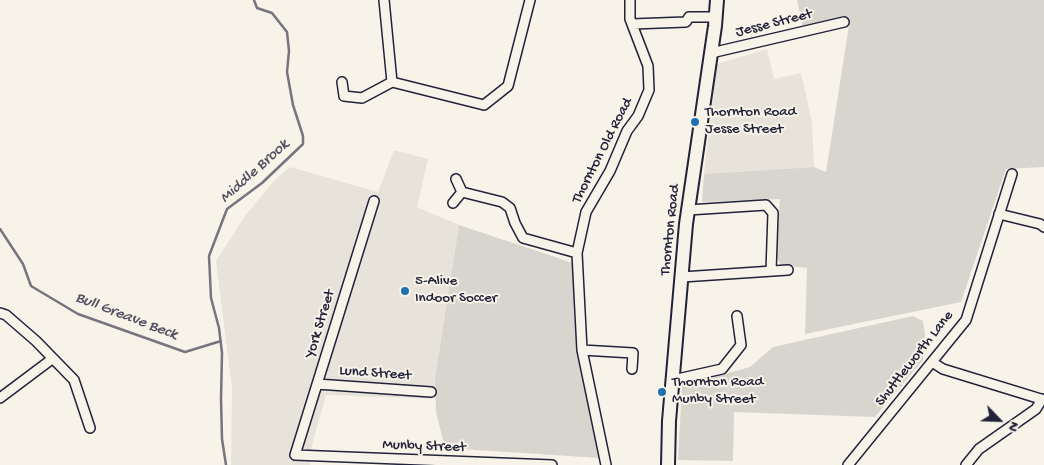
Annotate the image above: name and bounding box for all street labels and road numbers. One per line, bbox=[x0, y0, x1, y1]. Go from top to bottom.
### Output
street label: Jesse Street bbox=[734, 6, 814, 42]
street label: Thornton Old Road bbox=[569, 95, 637, 207]
street label: Thornton Road bbox=[657, 184, 685, 276]
street label: York Street bbox=[302, 288, 340, 360]
street label: Shuttleworth Lane bbox=[872, 308, 958, 410]
street label: Lund Street bbox=[338, 363, 412, 385]
street label: Munby Street bbox=[382, 437, 466, 457]

